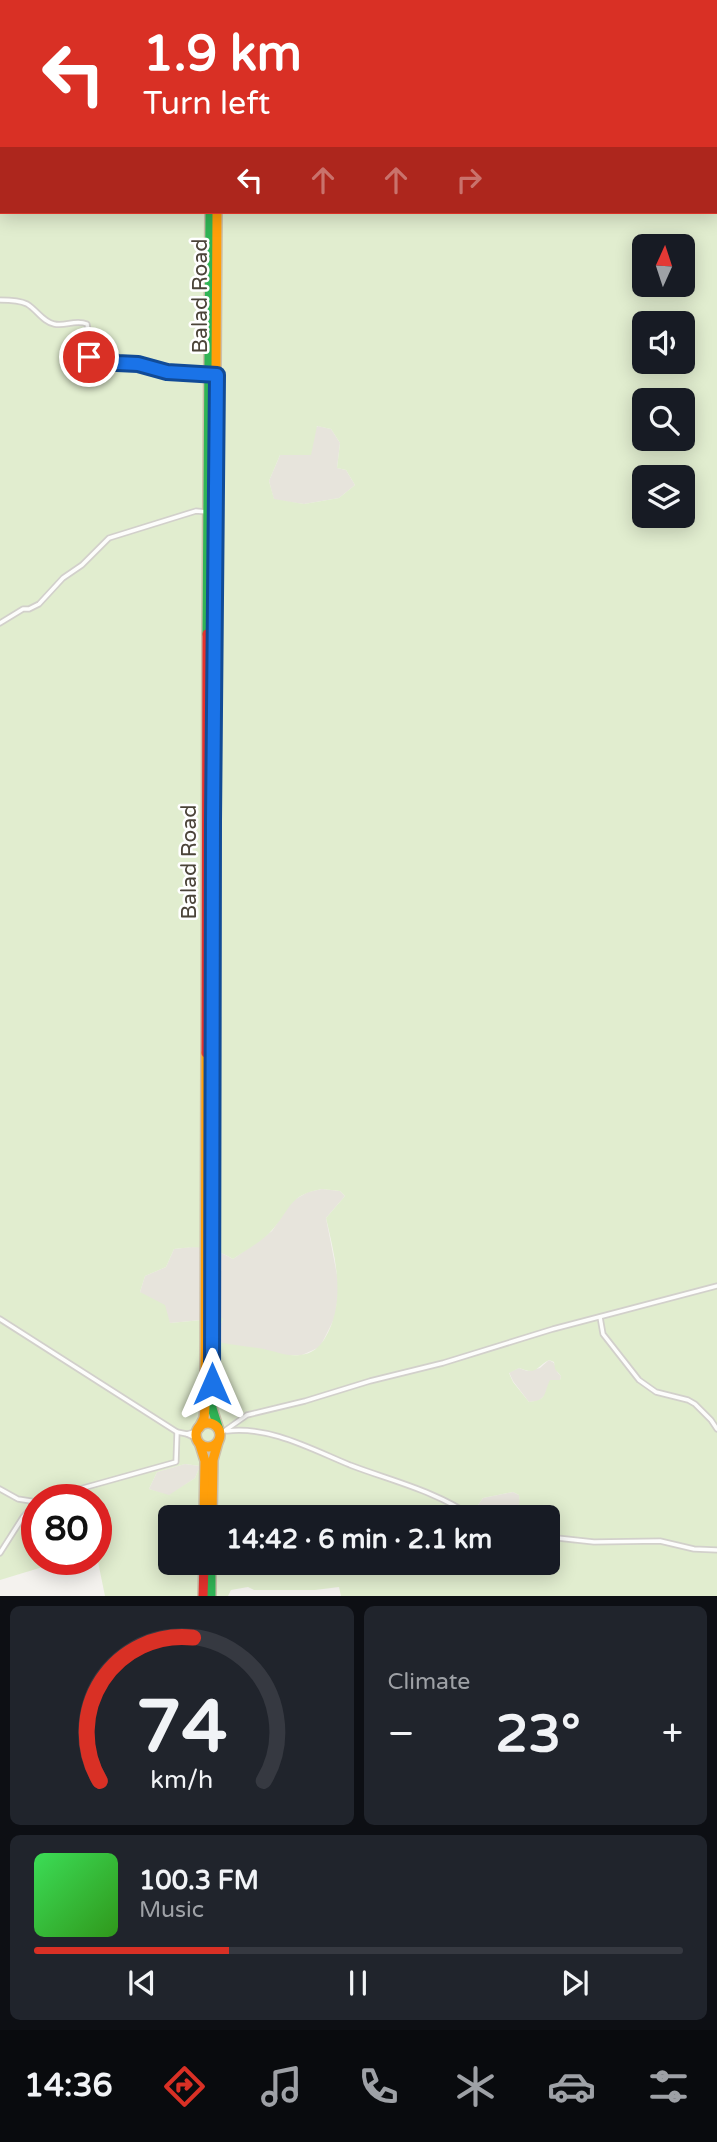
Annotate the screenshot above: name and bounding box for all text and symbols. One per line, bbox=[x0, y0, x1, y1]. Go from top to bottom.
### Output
text: 1.9 km bbox=[143, 25, 302, 84]
icon: left bbox=[28, 28, 119, 119]
text: Turn left bbox=[143, 85, 270, 123]
icon: left bbox=[231, 161, 269, 199]
icon: ahead bbox=[304, 161, 342, 199]
icon: ahead bbox=[377, 161, 415, 199]
icon: right bbox=[450, 161, 488, 199]
north arrow bbox=[632, 234, 695, 298]
map controls bbox=[632, 234, 695, 528]
street label: Balad Road bbox=[188, 239, 213, 353]
button: sound bbox=[632, 311, 695, 374]
pin bbox=[59, 327, 119, 387]
icon: arrive bbox=[70, 338, 108, 376]
button: search bbox=[632, 388, 695, 451]
button: layers bbox=[632, 465, 695, 528]
street label: Balad Road bbox=[177, 805, 202, 919]
position arrow bbox=[175, 1347, 249, 1421]
speed limit sign: 80 bbox=[21, 1484, 112, 1575]
text: 14:42 · 6 min · 2.1 km bbox=[226, 1524, 492, 1555]
text: Climate bbox=[388, 1668, 470, 1696]
text: 74 bbox=[136, 1685, 227, 1773]
text: 23° bbox=[496, 1703, 581, 1766]
text: − bbox=[388, 1711, 415, 1757]
text: + bbox=[662, 1711, 683, 1757]
text: km/h bbox=[150, 1765, 213, 1795]
text: 100.3 FM bbox=[139, 1865, 259, 1896]
text: Music bbox=[139, 1896, 204, 1924]
icon: previous bbox=[123, 1964, 161, 2002]
icon: pause bbox=[339, 1964, 377, 2002]
icon: next bbox=[556, 1964, 594, 2002]
icon: directions bbox=[160, 2062, 209, 2111]
icon: music bbox=[257, 2062, 306, 2111]
icon: phone bbox=[354, 2062, 403, 2111]
icon: climate bbox=[451, 2062, 500, 2111]
icon: car bbox=[547, 2062, 596, 2111]
icon: filters bbox=[644, 2062, 693, 2111]
text: 14:36 bbox=[24, 2067, 113, 2105]

